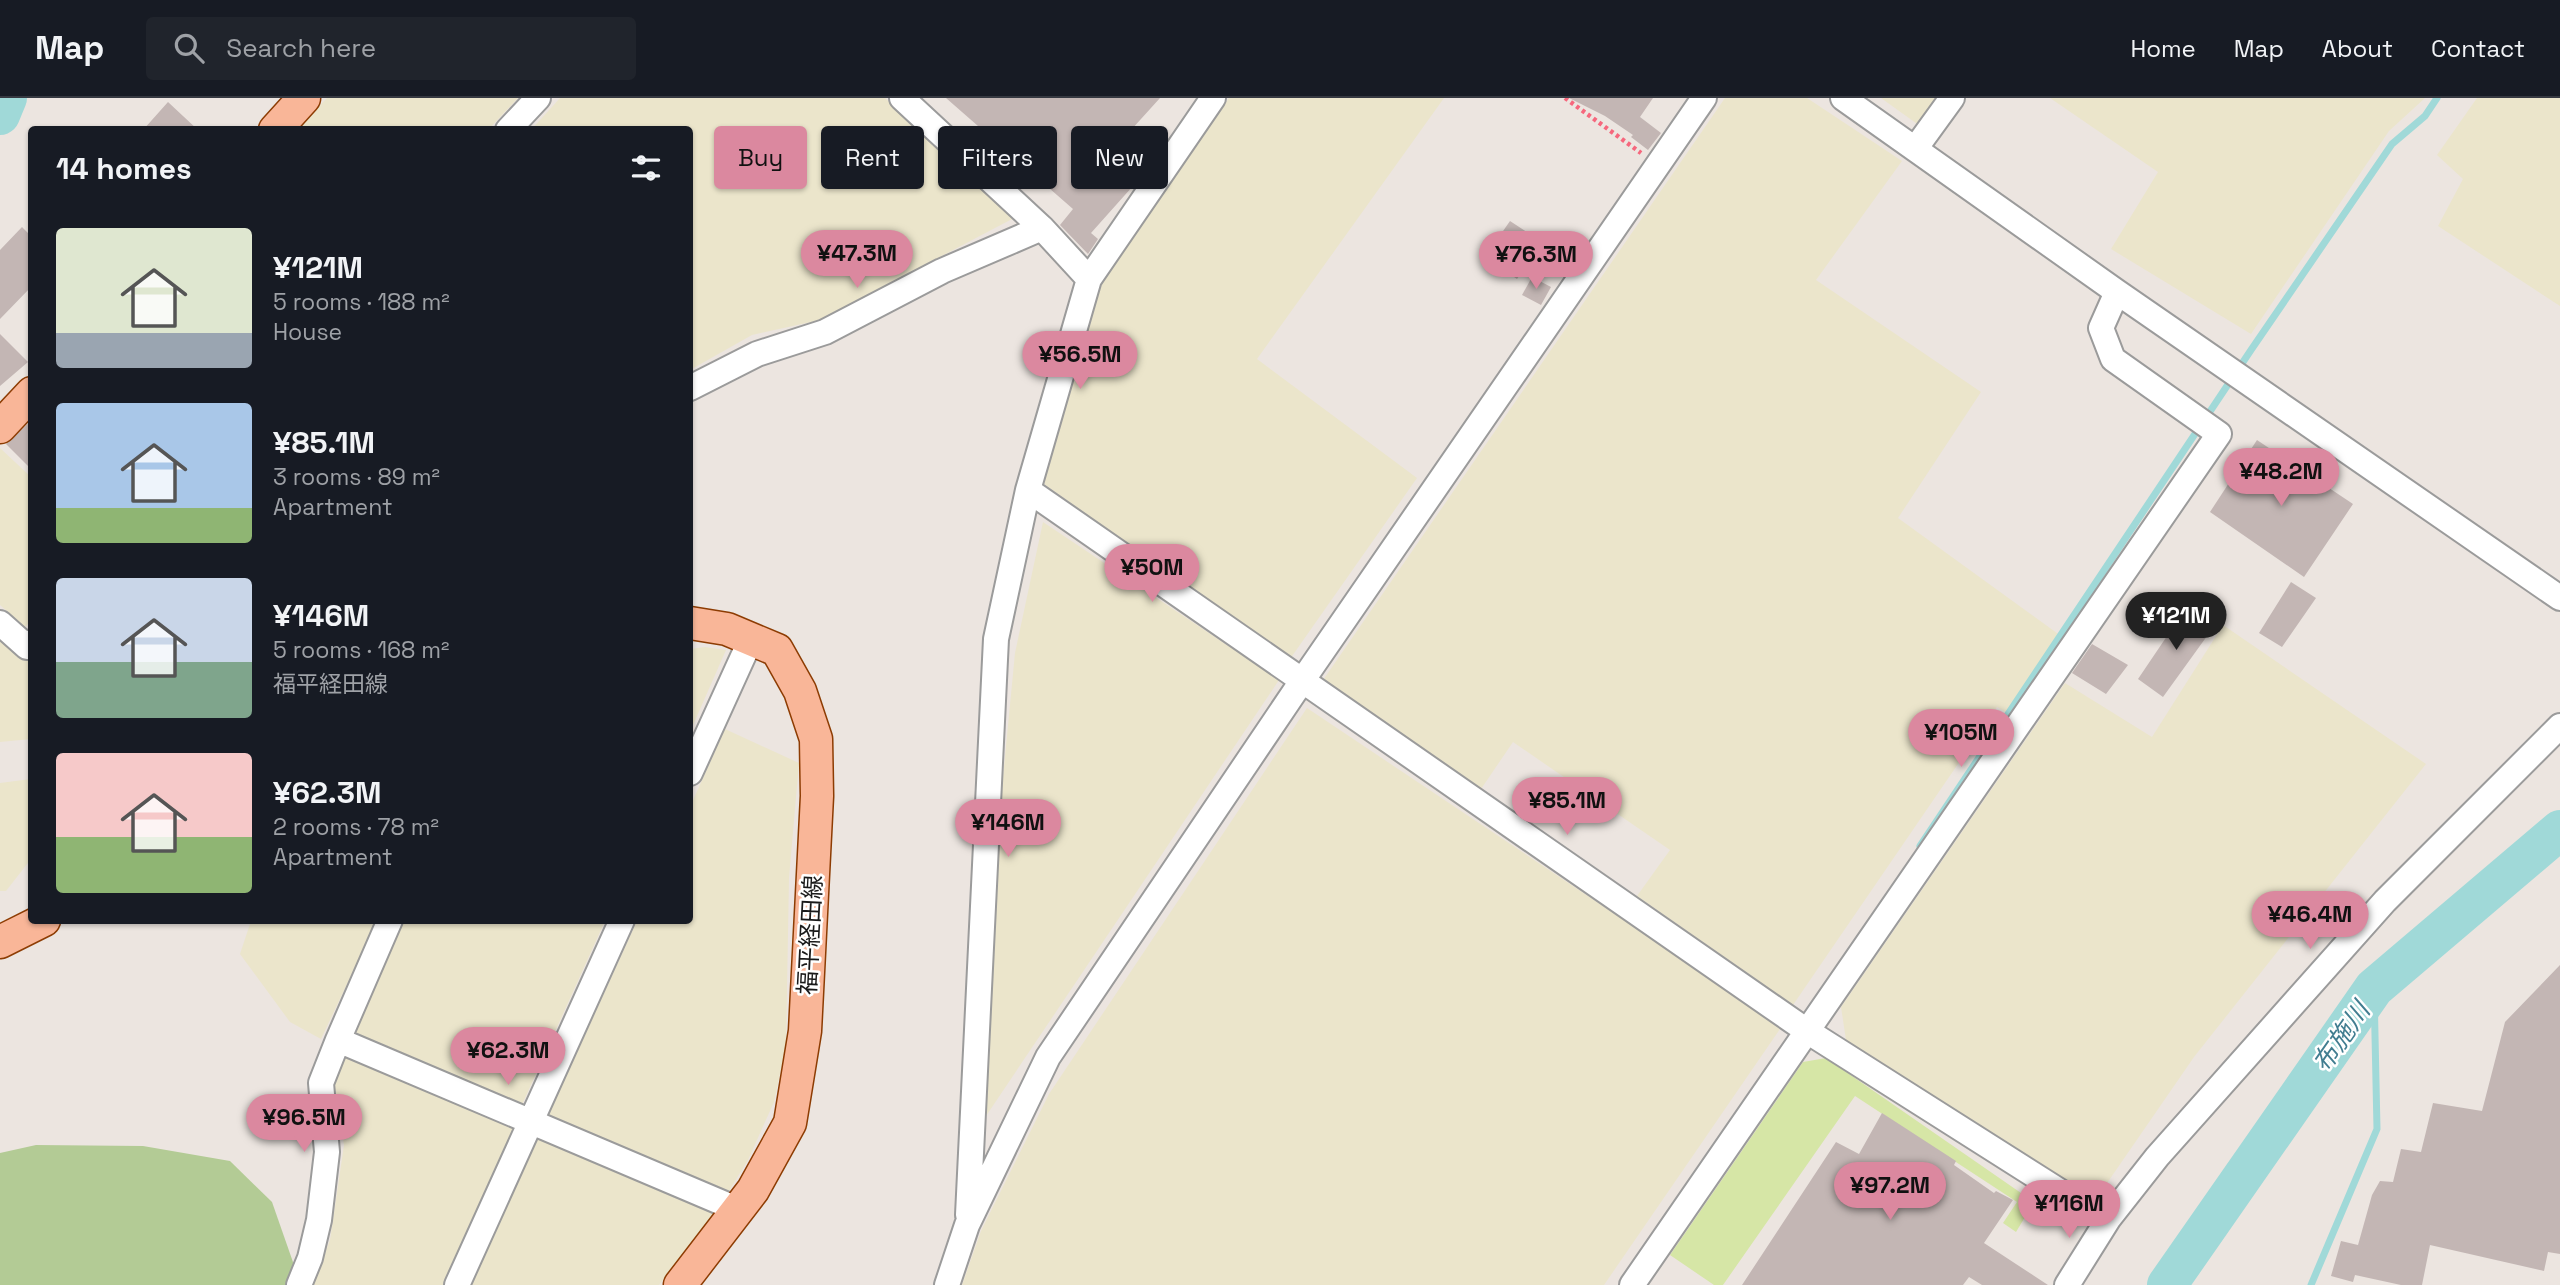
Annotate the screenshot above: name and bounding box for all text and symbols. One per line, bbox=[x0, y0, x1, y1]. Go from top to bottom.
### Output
search box bbox=[146, 17, 636, 80]
text: Map bbox=[35, 27, 104, 69]
icon: search bbox=[170, 29, 208, 67]
text: Search here bbox=[226, 31, 376, 65]
text: Home bbox=[2130, 33, 2196, 64]
text: Map bbox=[2234, 33, 2284, 64]
text: About bbox=[2322, 33, 2393, 64]
text: Contact bbox=[2431, 33, 2525, 64]
chip: Buy bbox=[714, 126, 807, 189]
chip: Rent bbox=[821, 126, 924, 189]
chip: Filters bbox=[938, 126, 1057, 189]
chip: New bbox=[1071, 126, 1168, 189]
text: 14 homes bbox=[56, 149, 192, 188]
icon: filters bbox=[627, 149, 665, 187]
pin: ¥47.3M bbox=[800, 230, 914, 290]
pin: ¥76.3M bbox=[1479, 232, 1593, 291]
text: ¥47.3M bbox=[817, 238, 897, 268]
text: ¥76.3M bbox=[1495, 239, 1577, 269]
text: ¥121M bbox=[273, 248, 363, 287]
icon: home bbox=[112, 256, 196, 340]
text: 5 rooms · 188 m² bbox=[273, 287, 450, 317]
text: House bbox=[273, 317, 342, 347]
pin: ¥56.5M bbox=[1023, 331, 1137, 391]
text: ¥56.5M bbox=[1038, 339, 1122, 369]
text: ¥85.1M bbox=[273, 423, 375, 462]
icon: home bbox=[112, 431, 196, 515]
pin: ¥48.2M bbox=[2224, 448, 2338, 508]
text: ¥48.2M bbox=[2239, 456, 2323, 486]
text: 3 rooms · 89 m² bbox=[273, 462, 440, 492]
text: Apartment bbox=[273, 492, 393, 522]
pin: ¥50M bbox=[1111, 545, 1193, 604]
text: ¥50M bbox=[1120, 552, 1184, 582]
pin: ¥121M bbox=[2127, 592, 2225, 652]
text: ¥146M bbox=[273, 596, 369, 635]
text: ¥121M bbox=[2142, 600, 2211, 630]
icon: home bbox=[112, 606, 196, 690]
text: 5 rooms · 168 m² bbox=[273, 635, 450, 665]
text: 福平経田線 bbox=[273, 669, 388, 699]
pin: ¥105M bbox=[1912, 710, 2010, 769]
text: ¥105M bbox=[1924, 717, 1998, 747]
text: ¥62.3M bbox=[273, 773, 381, 812]
pin: ¥85.1M bbox=[1510, 778, 1624, 837]
icon: home bbox=[112, 781, 196, 865]
text: ¥85.1M bbox=[1528, 785, 1606, 815]
pin: ¥146M bbox=[959, 800, 1057, 859]
text: ¥146M bbox=[971, 807, 1045, 837]
text: 2 rooms · 78 m² bbox=[273, 812, 439, 842]
text: Apartment bbox=[273, 842, 393, 872]
street label: 福平経田線 bbox=[791, 874, 829, 996]
pin: ¥46.4M bbox=[2253, 892, 2367, 951]
text: ¥46.4M bbox=[2268, 899, 2352, 929]
water label: 布施川 bbox=[2305, 993, 2379, 1079]
pin: ¥62.3M bbox=[451, 1028, 565, 1087]
text: ¥62.3M bbox=[466, 1035, 550, 1065]
pin: ¥96.5M bbox=[247, 1094, 361, 1154]
text: ¥96.5M bbox=[262, 1102, 346, 1132]
pin: ¥97.2M bbox=[1833, 1162, 1947, 1222]
text: ¥97.2M bbox=[1850, 1170, 1930, 1200]
pin: ¥116M bbox=[2020, 1180, 2118, 1240]
text: ¥116M bbox=[2034, 1188, 2104, 1218]

